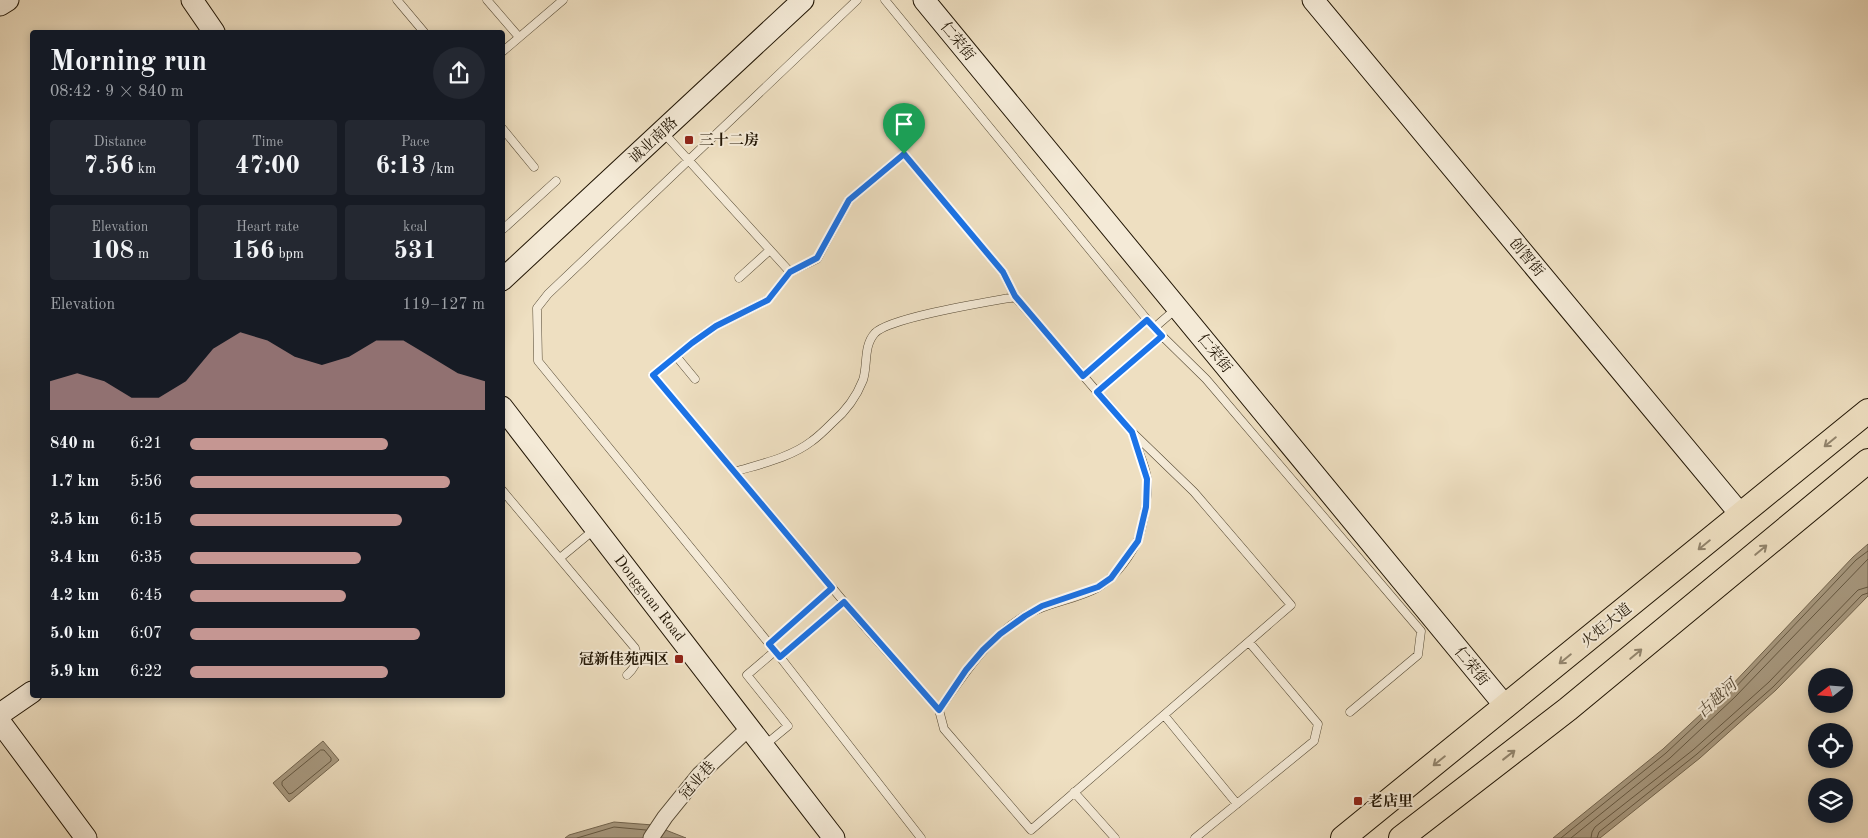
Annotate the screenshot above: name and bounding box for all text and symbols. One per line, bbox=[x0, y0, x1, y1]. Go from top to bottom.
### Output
street label: 仁荣街 bbox=[937, 18, 978, 64]
button: share bbox=[433, 47, 485, 99]
text: Morning run bbox=[50, 49, 207, 77]
text: 08:42 · 9 × 840 m bbox=[50, 84, 183, 100]
pin bbox=[883, 103, 925, 154]
icon: arrive bbox=[890, 110, 918, 138]
street label: 诚业南路 bbox=[626, 114, 681, 167]
place label: 三十二房 bbox=[699, 131, 759, 149]
marker: 三十二房 bbox=[683, 134, 695, 146]
text: Distance bbox=[93, 135, 146, 149]
text: Time bbox=[252, 135, 283, 149]
text: Pace bbox=[401, 135, 429, 149]
text: 7.56 bbox=[83, 154, 134, 179]
text: 47:00 bbox=[235, 154, 300, 179]
text: 6:13 bbox=[376, 154, 426, 179]
text: km bbox=[134, 162, 156, 176]
text: /km bbox=[426, 162, 455, 176]
text: Elevation bbox=[91, 220, 148, 234]
text: Heart rate bbox=[236, 220, 299, 234]
text: kcal bbox=[403, 220, 427, 234]
street label: 创智街 bbox=[1506, 235, 1548, 280]
text: 108 bbox=[91, 239, 134, 264]
text: 156 bbox=[231, 239, 275, 264]
text: 531 bbox=[393, 239, 437, 264]
text: m bbox=[134, 247, 149, 261]
text: bpm bbox=[275, 247, 304, 261]
text: Elevation bbox=[50, 297, 115, 313]
text: 119–127 m bbox=[402, 297, 485, 313]
street label: 仁荣街 bbox=[1194, 330, 1235, 376]
text: 840 m bbox=[50, 436, 95, 452]
text: 6:21 bbox=[130, 436, 162, 452]
one-way arrow bbox=[1824, 436, 1837, 447]
text: 1.7 km bbox=[50, 474, 99, 490]
text: 5:56 bbox=[130, 474, 162, 490]
text: 2.5 km bbox=[50, 512, 99, 528]
text: 6:15 bbox=[130, 512, 162, 528]
one-way arrow bbox=[1698, 539, 1711, 550]
one-way arrow bbox=[1754, 545, 1767, 556]
text: 3.4 km bbox=[50, 550, 99, 566]
text: 6:35 bbox=[130, 550, 162, 566]
street label: Dongguan Road bbox=[611, 553, 687, 645]
text: 4.2 km bbox=[50, 588, 99, 604]
text: 6:45 bbox=[130, 588, 162, 604]
street label: 火炬大道 bbox=[1578, 600, 1635, 651]
text: 5.0 km bbox=[50, 626, 99, 642]
text: 6:07 bbox=[130, 626, 162, 642]
street label: 仁荣街 bbox=[1451, 643, 1492, 689]
one-way arrow bbox=[1629, 648, 1642, 659]
place label: 冠新佳苑西区 bbox=[579, 651, 669, 668]
marker: 冠新佳苑西区 bbox=[673, 653, 685, 665]
one-way arrow bbox=[1559, 653, 1572, 664]
text: 5.9 km bbox=[50, 664, 99, 680]
text: 6:22 bbox=[130, 664, 162, 680]
north arrow bbox=[1808, 668, 1852, 712]
map controls bbox=[1808, 668, 1853, 823]
water label: 古越河 bbox=[1693, 674, 1743, 721]
button: locate bbox=[1808, 723, 1853, 768]
one-way arrow bbox=[1502, 750, 1516, 760]
one-way arrow bbox=[1433, 755, 1446, 766]
street label: 冠业巷 bbox=[676, 758, 719, 803]
button: layers bbox=[1808, 778, 1853, 823]
place label: 老店里 bbox=[1368, 792, 1413, 810]
marker: 老店里 bbox=[1352, 795, 1364, 807]

